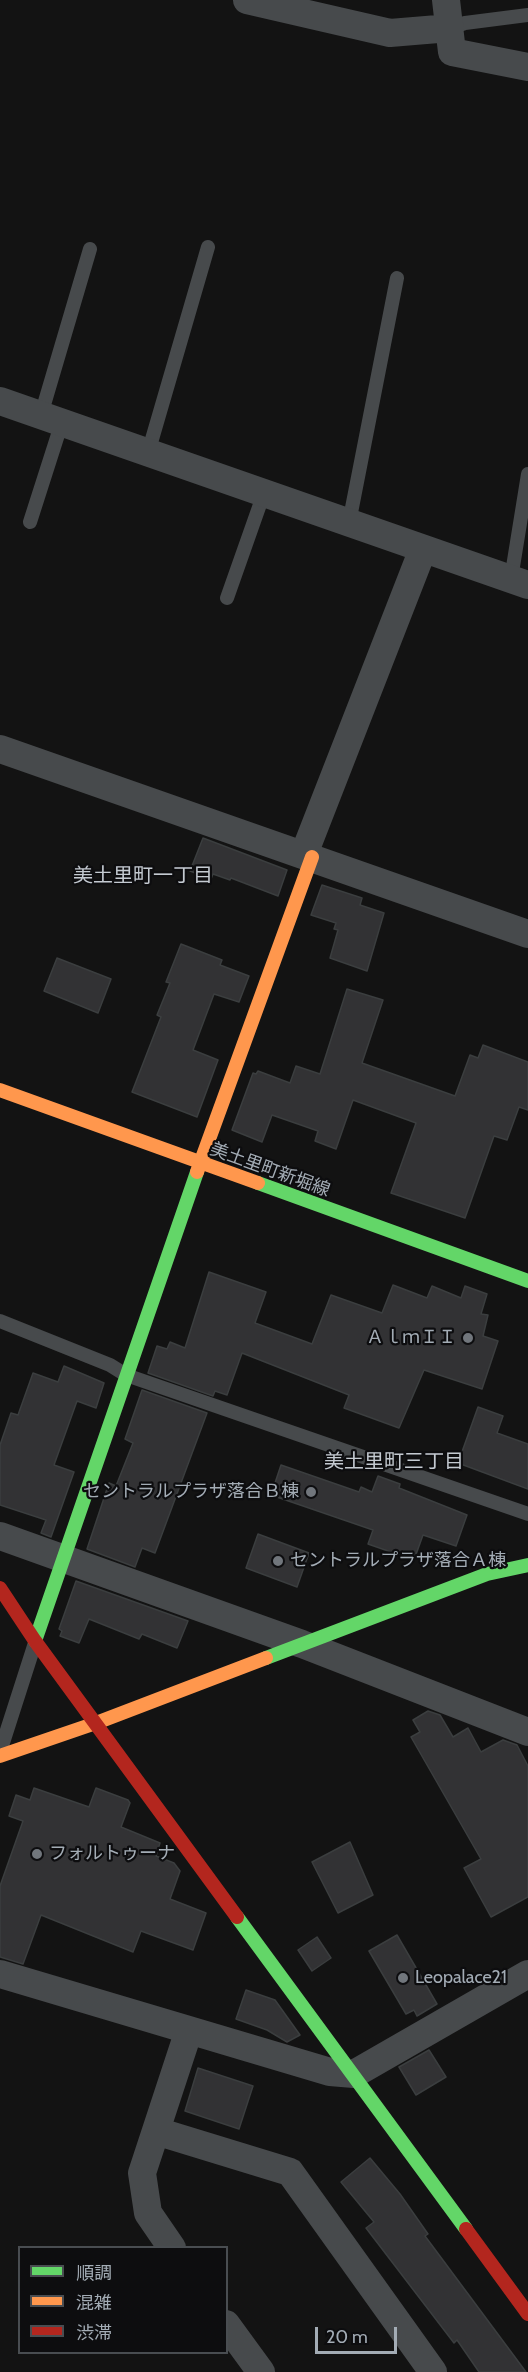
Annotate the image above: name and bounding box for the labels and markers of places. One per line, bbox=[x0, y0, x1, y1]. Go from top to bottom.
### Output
place label: ＡｌｍＩＩ bbox=[366, 1327, 456, 1349]
marker: ＡｌｍＩＩ bbox=[461, 1331, 475, 1345]
place label: セントラルプラザ落合Ｂ棟 bbox=[83, 1481, 299, 1503]
marker: セントラルプラザ落合Ｂ棟 bbox=[304, 1485, 318, 1499]
place label: セントラルプラザ落合Ａ棟 bbox=[290, 1550, 506, 1572]
marker: セントラルプラザ落合Ａ棟 bbox=[271, 1554, 285, 1568]
place label: フォルトゥーナ bbox=[49, 1843, 175, 1865]
marker: フォルトゥーナ bbox=[30, 1847, 44, 1861]
place label: Leopalace21 bbox=[415, 1967, 507, 1989]
marker: Leopalace21 bbox=[396, 1971, 410, 1985]

